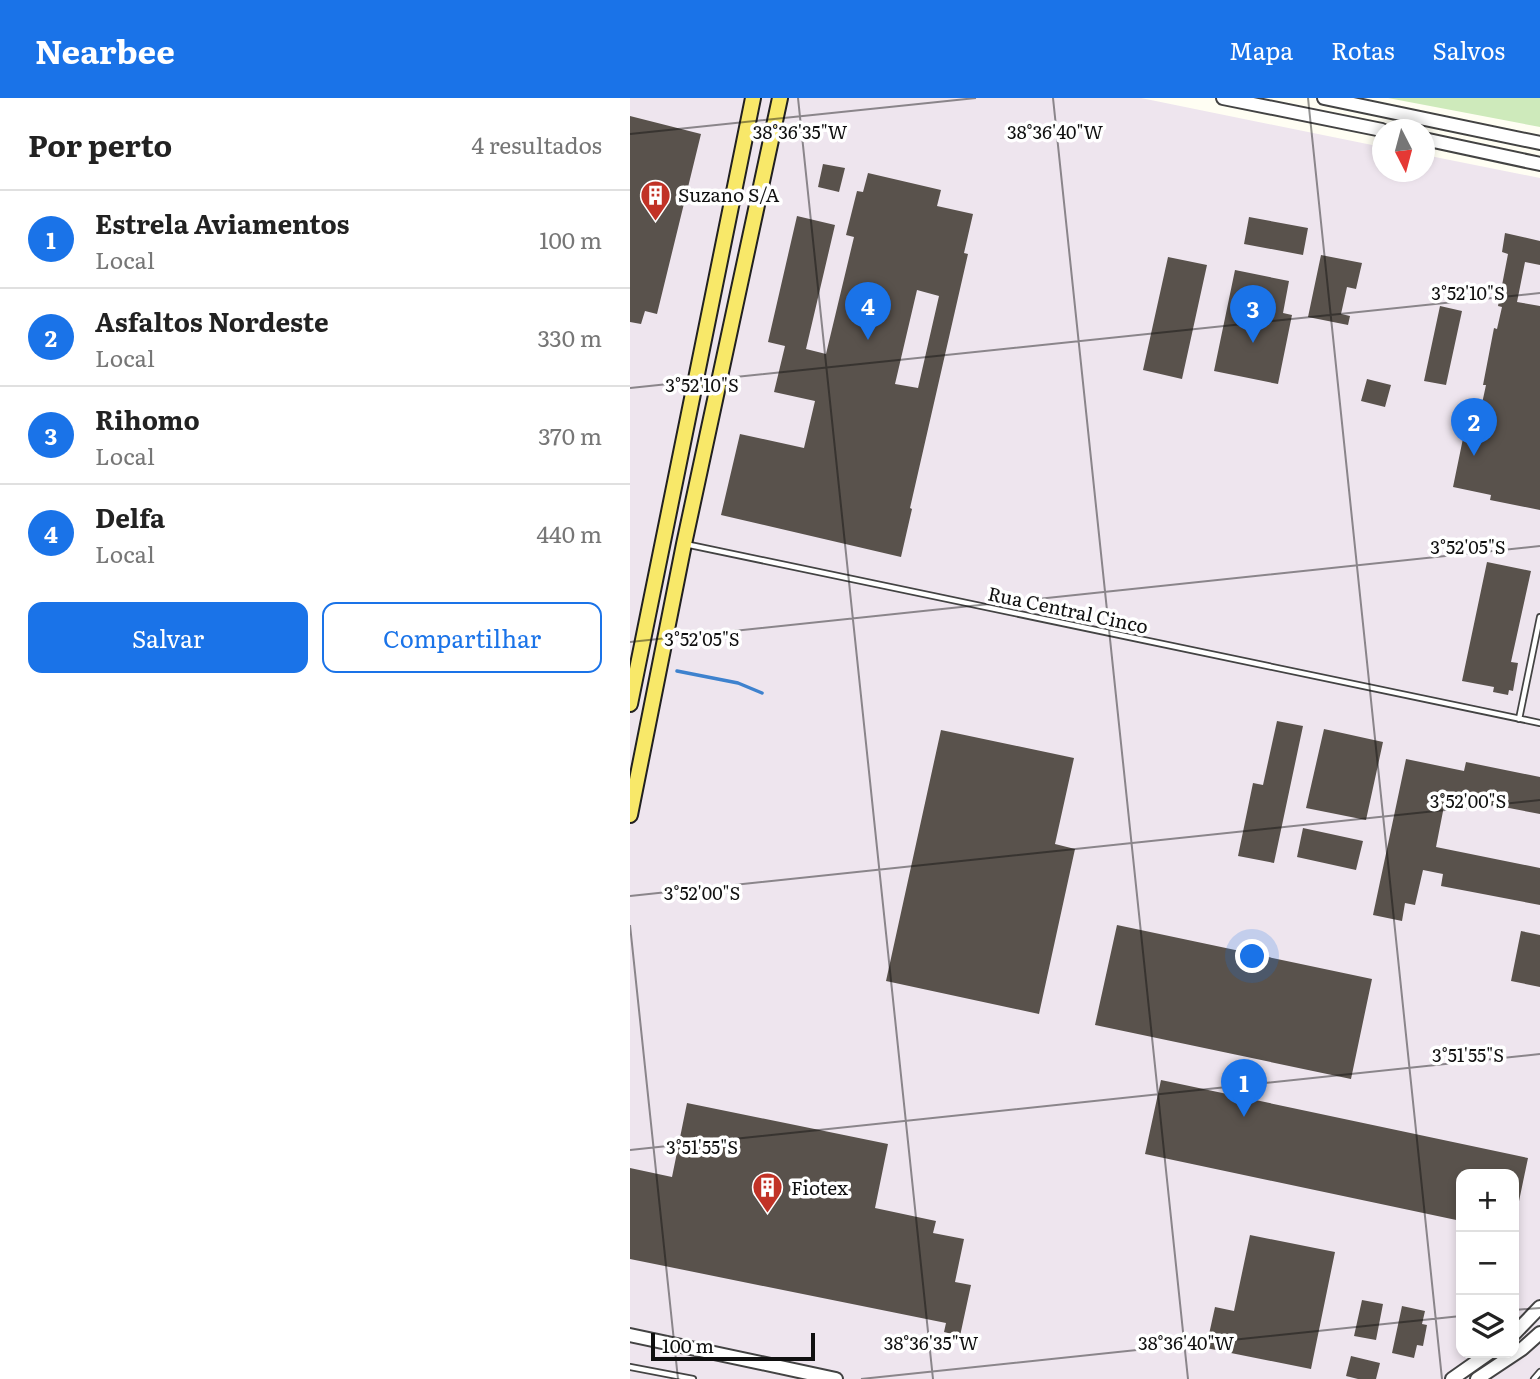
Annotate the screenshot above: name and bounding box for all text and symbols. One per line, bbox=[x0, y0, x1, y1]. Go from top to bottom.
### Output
text: Nearbee bbox=[35, 25, 175, 74]
text: Mapa bbox=[1229, 32, 1293, 67]
text: Rotas bbox=[1331, 32, 1395, 67]
text: Salvos bbox=[1433, 32, 1505, 67]
text: 38°36'35"W bbox=[753, 118, 848, 145]
text: 38°36'40"W bbox=[1007, 118, 1103, 145]
north arrow bbox=[1372, 119, 1435, 182]
text: Por perto bbox=[28, 122, 172, 166]
text: 4 resultados bbox=[471, 127, 602, 161]
building icon: Suzano S/A bbox=[638, 178, 672, 222]
place label: Suzano S/A bbox=[678, 180, 779, 208]
text: Estrela Aviamentos bbox=[95, 203, 349, 242]
text: 1 bbox=[46, 222, 56, 256]
text: 100 m bbox=[539, 222, 602, 256]
text: Local bbox=[95, 242, 155, 276]
text: 3°52'10"S bbox=[1431, 279, 1505, 306]
pin: 4 bbox=[845, 282, 891, 340]
pin: 3 bbox=[1230, 285, 1276, 343]
text: Asfaltos Nordeste bbox=[95, 301, 329, 340]
text: 2 bbox=[45, 320, 57, 354]
text: 330 m bbox=[538, 320, 602, 354]
text: Local bbox=[95, 340, 155, 374]
text: 3°52'10"S bbox=[665, 371, 739, 398]
pin: 2 bbox=[1451, 398, 1497, 456]
text: Rihomo bbox=[95, 399, 200, 438]
text: 3 bbox=[45, 418, 57, 452]
text: 370 m bbox=[538, 418, 602, 452]
text: Local bbox=[95, 438, 155, 472]
text: Delfa bbox=[95, 497, 165, 536]
text: 4 bbox=[44, 516, 58, 550]
text: 440 m bbox=[536, 516, 602, 550]
text: 3°52'05"S bbox=[1430, 533, 1506, 560]
text: Local bbox=[95, 536, 155, 570]
street label: Rua Central Cinco bbox=[985, 578, 1151, 640]
button: Salvar bbox=[28, 602, 308, 673]
button: Compartilhar bbox=[322, 602, 602, 673]
text: 3°52'05"S bbox=[664, 625, 740, 652]
text: 3°52'00"S bbox=[1430, 787, 1506, 814]
text: 3°52'00"S bbox=[664, 879, 740, 906]
your location bbox=[1235, 939, 1269, 973]
text: 3°51'55"S bbox=[1432, 1041, 1504, 1068]
pin: 1 bbox=[1221, 1059, 1267, 1117]
text: 3°51'55"S bbox=[666, 1133, 738, 1160]
map controls bbox=[1456, 1169, 1519, 1358]
button: + bbox=[1456, 1169, 1519, 1232]
building icon: Fiotex bbox=[751, 1171, 785, 1215]
place label: Fiotex bbox=[791, 1173, 848, 1201]
button: − bbox=[1456, 1232, 1519, 1295]
button: layers bbox=[1456, 1295, 1519, 1358]
text: 38°36'35"W bbox=[884, 1329, 979, 1356]
text: 38°36'40"W bbox=[1138, 1329, 1234, 1356]
scale bar bbox=[651, 1330, 816, 1362]
text: 100 m bbox=[662, 1331, 714, 1359]

